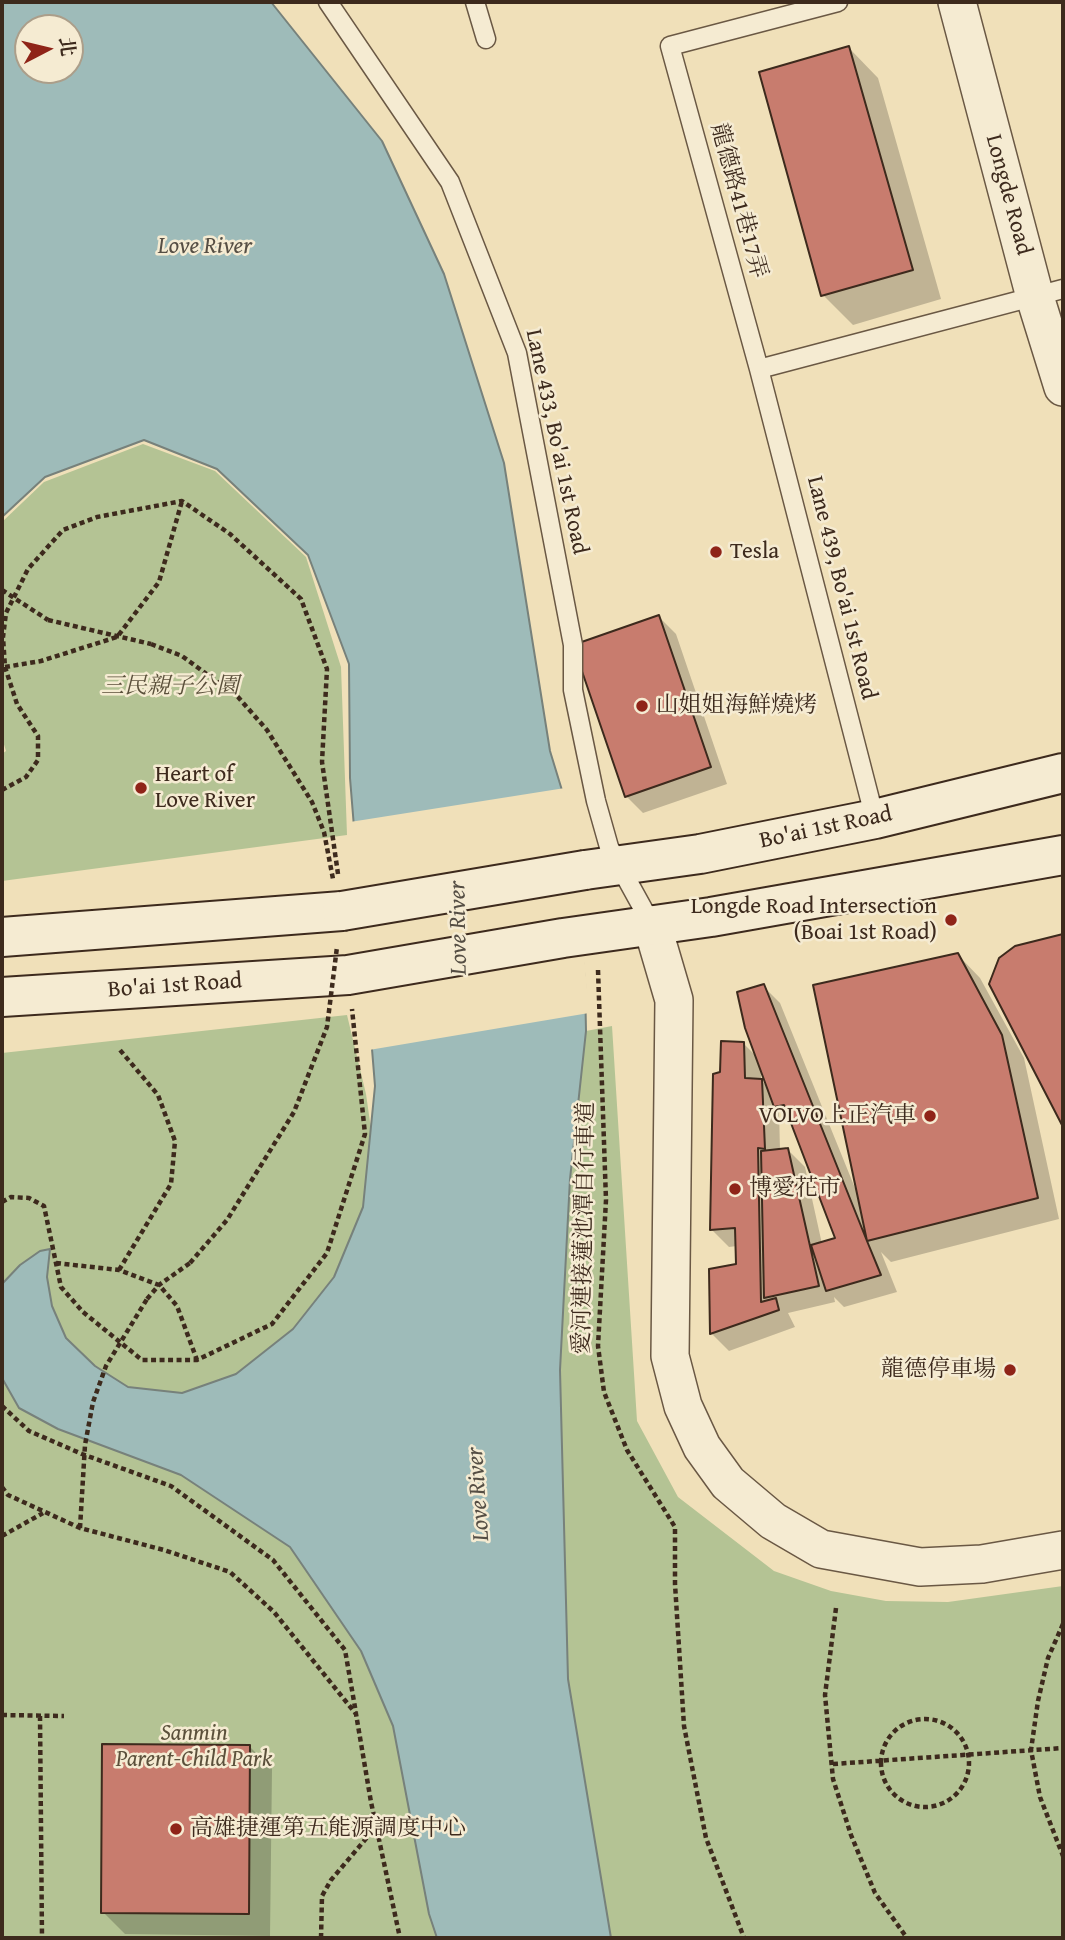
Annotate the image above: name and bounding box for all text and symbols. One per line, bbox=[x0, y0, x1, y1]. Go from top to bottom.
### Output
north arrow bbox=[14, 14, 84, 84]
text: 北 bbox=[53, 36, 83, 58]
street label: 龍德路41巷17弄 bbox=[704, 120, 772, 282]
street label: Longde Road bbox=[979, 132, 1037, 258]
water label: Love River bbox=[158, 233, 252, 261]
street label: Lane 433, Bo'ai 1st Road bbox=[519, 327, 593, 557]
street label: Lane 439, Bo'ai 1st Road bbox=[800, 473, 882, 703]
place label: Tesla bbox=[730, 538, 779, 566]
marker: Tesla bbox=[708, 544, 724, 560]
park label: 三民親子公園 bbox=[101, 673, 239, 701]
place label: 山姐姐海鮮燒烤 bbox=[656, 692, 817, 720]
marker: 山姐姐海鮮燒烤 bbox=[634, 698, 650, 714]
place label: Heart of Love River bbox=[155, 761, 255, 815]
marker: Heart of Love River bbox=[133, 780, 149, 796]
street label: Bo'ai 1st Road bbox=[757, 801, 895, 855]
water label: Love River bbox=[444, 881, 474, 975]
place label: Longde Road Intersection (Boai 1st Road) bbox=[691, 893, 937, 947]
marker: Longde Road Intersection (Boai 1st Road) bbox=[943, 912, 959, 928]
street label: Bo'ai 1st Road bbox=[107, 968, 243, 1004]
street label: 愛河連接蓮池潭自行車道 bbox=[569, 1101, 601, 1355]
place label: VOLVO上正汽車 bbox=[759, 1102, 916, 1130]
marker: VOLVO上正汽車 bbox=[922, 1108, 938, 1124]
place label: 博愛花市 bbox=[749, 1175, 841, 1203]
marker: 博愛花市 bbox=[727, 1181, 743, 1197]
place label: 龍德停車場 bbox=[881, 1356, 996, 1384]
marker: 龍德停車場 bbox=[1002, 1362, 1018, 1378]
water label: Love River bbox=[461, 1446, 497, 1542]
park label: Sanmin Parent-Child Park bbox=[116, 1720, 272, 1774]
place label: 高雄捷運第五能源調度中心 bbox=[190, 1815, 466, 1843]
marker: 高雄捷運第五能源調度中心 bbox=[168, 1821, 184, 1837]

